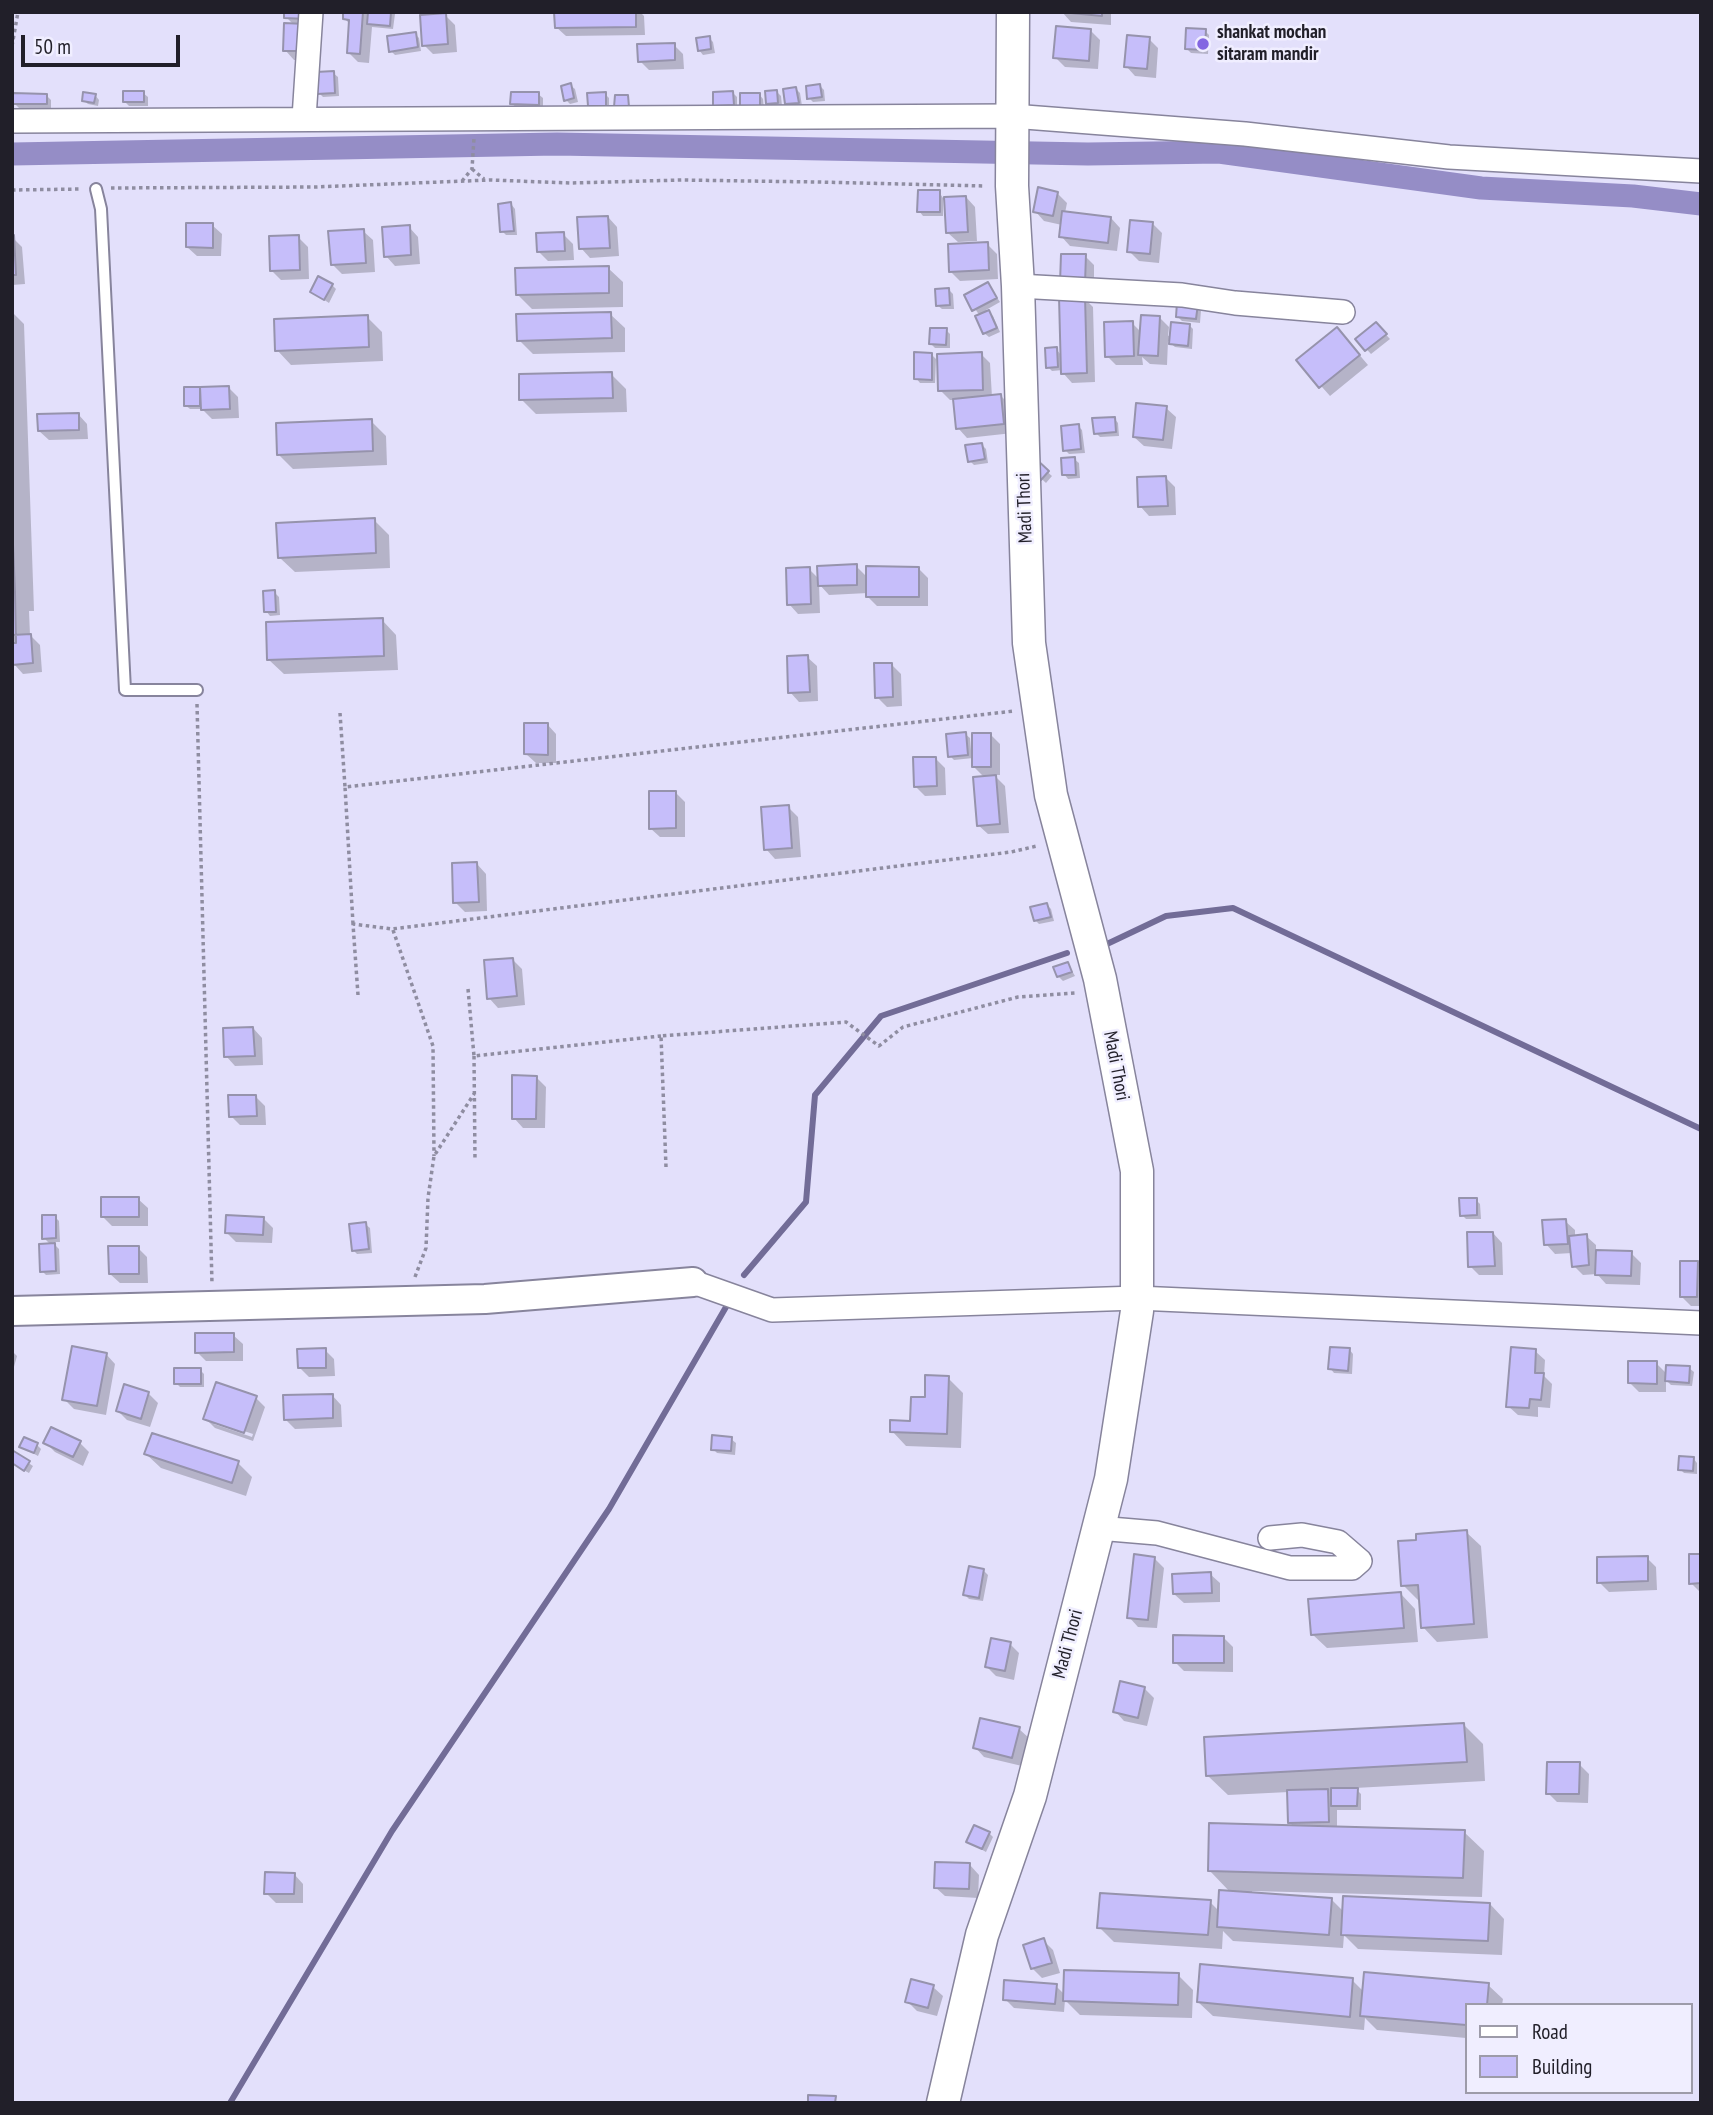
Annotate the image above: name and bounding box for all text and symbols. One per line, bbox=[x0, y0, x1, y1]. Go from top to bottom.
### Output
scale bar bbox=[24, 21, 184, 65]
place label: shankat mochan sitaram mandir bbox=[1217, 22, 1326, 66]
text: 50 m bbox=[34, 33, 71, 60]
marker: shankat mochan sitaram mandir bbox=[1195, 36, 1211, 52]
street label: Madi Thori bbox=[1012, 472, 1038, 544]
street label: Madi Thori bbox=[1098, 1029, 1134, 1103]
street label: Madi Thori bbox=[1048, 1607, 1088, 1681]
legend bbox=[1464, 2003, 1692, 2094]
text: Road bbox=[1532, 2018, 1568, 2045]
text: Building bbox=[1532, 2053, 1592, 2080]

